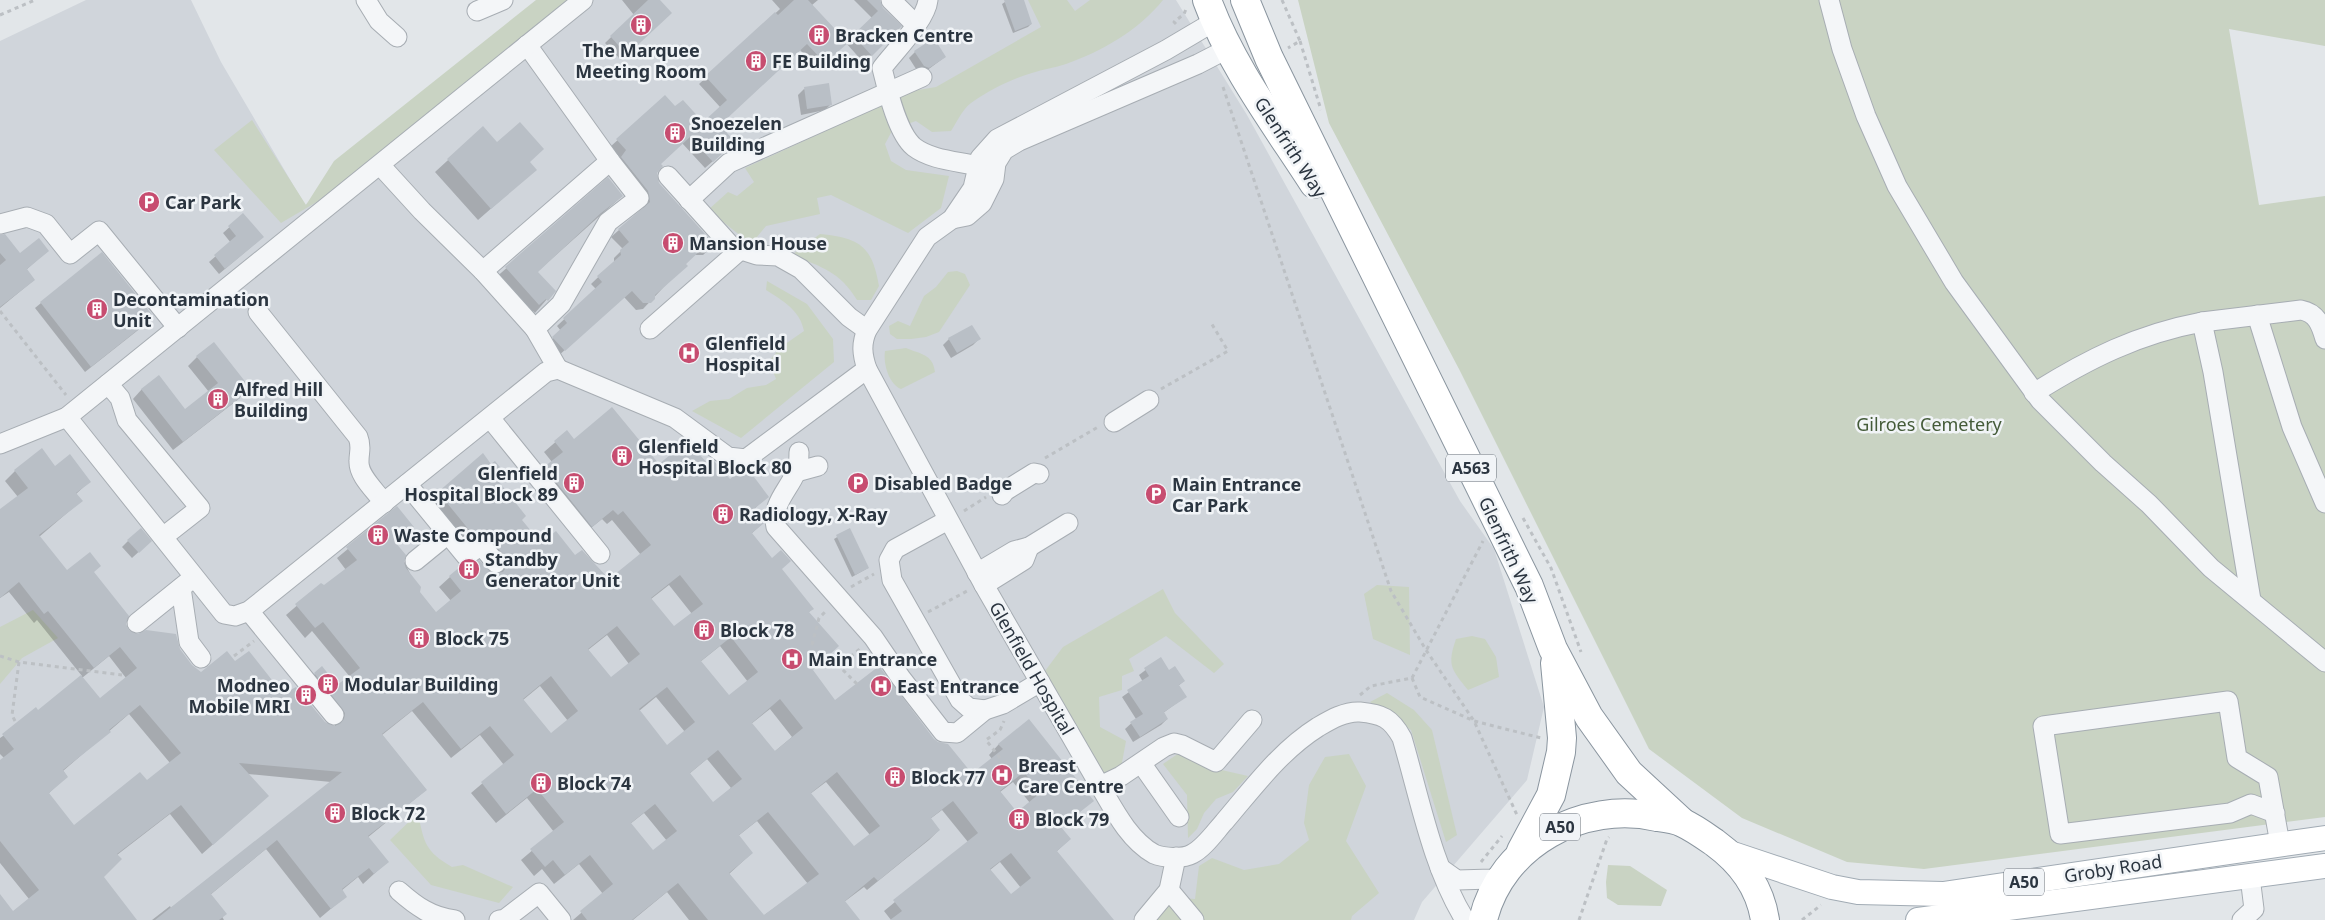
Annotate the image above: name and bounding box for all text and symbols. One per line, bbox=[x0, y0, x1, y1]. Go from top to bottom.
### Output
building icon: The Marquee Meeting Room bbox=[629, 13, 653, 37]
building icon: Bracken Centre bbox=[807, 23, 831, 47]
place label: Bracken Centre bbox=[835, 23, 973, 47]
place label: The Marquee Meeting Room bbox=[575, 38, 707, 83]
building icon: FE Building bbox=[744, 49, 768, 73]
place label: FE Building bbox=[772, 49, 871, 73]
street label: Glenfrith Way bbox=[1250, 92, 1333, 203]
place label: Snoezelen Building bbox=[691, 111, 782, 156]
building icon: Snoezelen Building bbox=[663, 121, 687, 145]
parking icon: Car Park bbox=[137, 190, 161, 214]
place label: Car Park bbox=[165, 190, 242, 214]
building icon: Mansion House bbox=[661, 231, 685, 255]
place label: Mansion House bbox=[689, 231, 827, 255]
place label: Decontamination Unit bbox=[113, 287, 269, 332]
building icon: Decontamination Unit bbox=[85, 297, 109, 321]
place label: Glenfield Hospital bbox=[705, 331, 786, 376]
hospital icon: Glenfield Hospital bbox=[677, 341, 701, 365]
place label: Alfred Hill Building bbox=[234, 377, 323, 422]
building icon: Alfred Hill Building bbox=[206, 387, 230, 411]
park label: Gilroes Cemetery bbox=[1856, 412, 2003, 436]
place label: Glenfield Hospital Block 80 bbox=[638, 434, 792, 479]
building icon: Glenfield Hospital Block 80 bbox=[610, 444, 634, 468]
road number: A563 bbox=[1446, 454, 1496, 482]
place label: Glenfield Hospital Block 89 bbox=[404, 461, 558, 506]
building icon: Glenfield Hospital Block 89 bbox=[562, 471, 586, 495]
parking icon: Disabled Badge bbox=[846, 471, 870, 495]
place label: Disabled Badge bbox=[874, 471, 1012, 495]
place label: Main Entrance Car Park bbox=[1172, 472, 1301, 517]
parking icon: Main Entrance Car Park bbox=[1144, 482, 1168, 506]
street label: Glenfrith Way bbox=[1474, 493, 1545, 608]
building icon: Radiology, X-Ray bbox=[711, 502, 735, 526]
place label: Radiology, X-Ray bbox=[739, 502, 888, 526]
building icon: Waste Compound bbox=[366, 523, 390, 547]
place label: Waste Compound bbox=[394, 523, 552, 547]
place label: Standby Generator Unit bbox=[485, 547, 620, 592]
building icon: Standby Generator Unit bbox=[457, 557, 481, 581]
street label: Glenfield Hospital bbox=[984, 597, 1080, 739]
building icon: Block 78 bbox=[692, 618, 716, 642]
place label: Block 78 bbox=[720, 618, 794, 642]
building icon: Block 75 bbox=[407, 626, 431, 650]
place label: Block 75 bbox=[435, 626, 509, 650]
hospital icon: Main Entrance bbox=[780, 647, 804, 671]
place label: Main Entrance bbox=[808, 647, 937, 671]
building icon: Modular Building bbox=[316, 672, 340, 696]
place label: Modular Building bbox=[344, 672, 498, 696]
place label: Modneo Mobile MRI bbox=[188, 673, 290, 718]
hospital icon: East Entrance bbox=[869, 674, 893, 698]
place label: East Entrance bbox=[897, 674, 1019, 698]
building icon: Modneo Mobile MRI bbox=[294, 683, 318, 707]
place label: Breast Care Centre bbox=[1018, 753, 1124, 798]
hospital icon: Breast Care Centre bbox=[990, 763, 1014, 787]
building icon: Block 77 bbox=[883, 765, 907, 789]
place label: Block 77 bbox=[911, 765, 985, 789]
building icon: Block 74 bbox=[529, 771, 553, 795]
place label: Block 74 bbox=[557, 771, 631, 795]
building icon: Block 72 bbox=[323, 801, 347, 825]
place label: Block 72 bbox=[351, 801, 425, 825]
building icon: Block 79 bbox=[1007, 807, 1031, 831]
place label: Block 79 bbox=[1035, 807, 1109, 831]
road number: A50 bbox=[1540, 814, 1580, 840]
street label: Groby Road bbox=[2062, 848, 2164, 888]
road number: A50 bbox=[2004, 869, 2044, 896]

